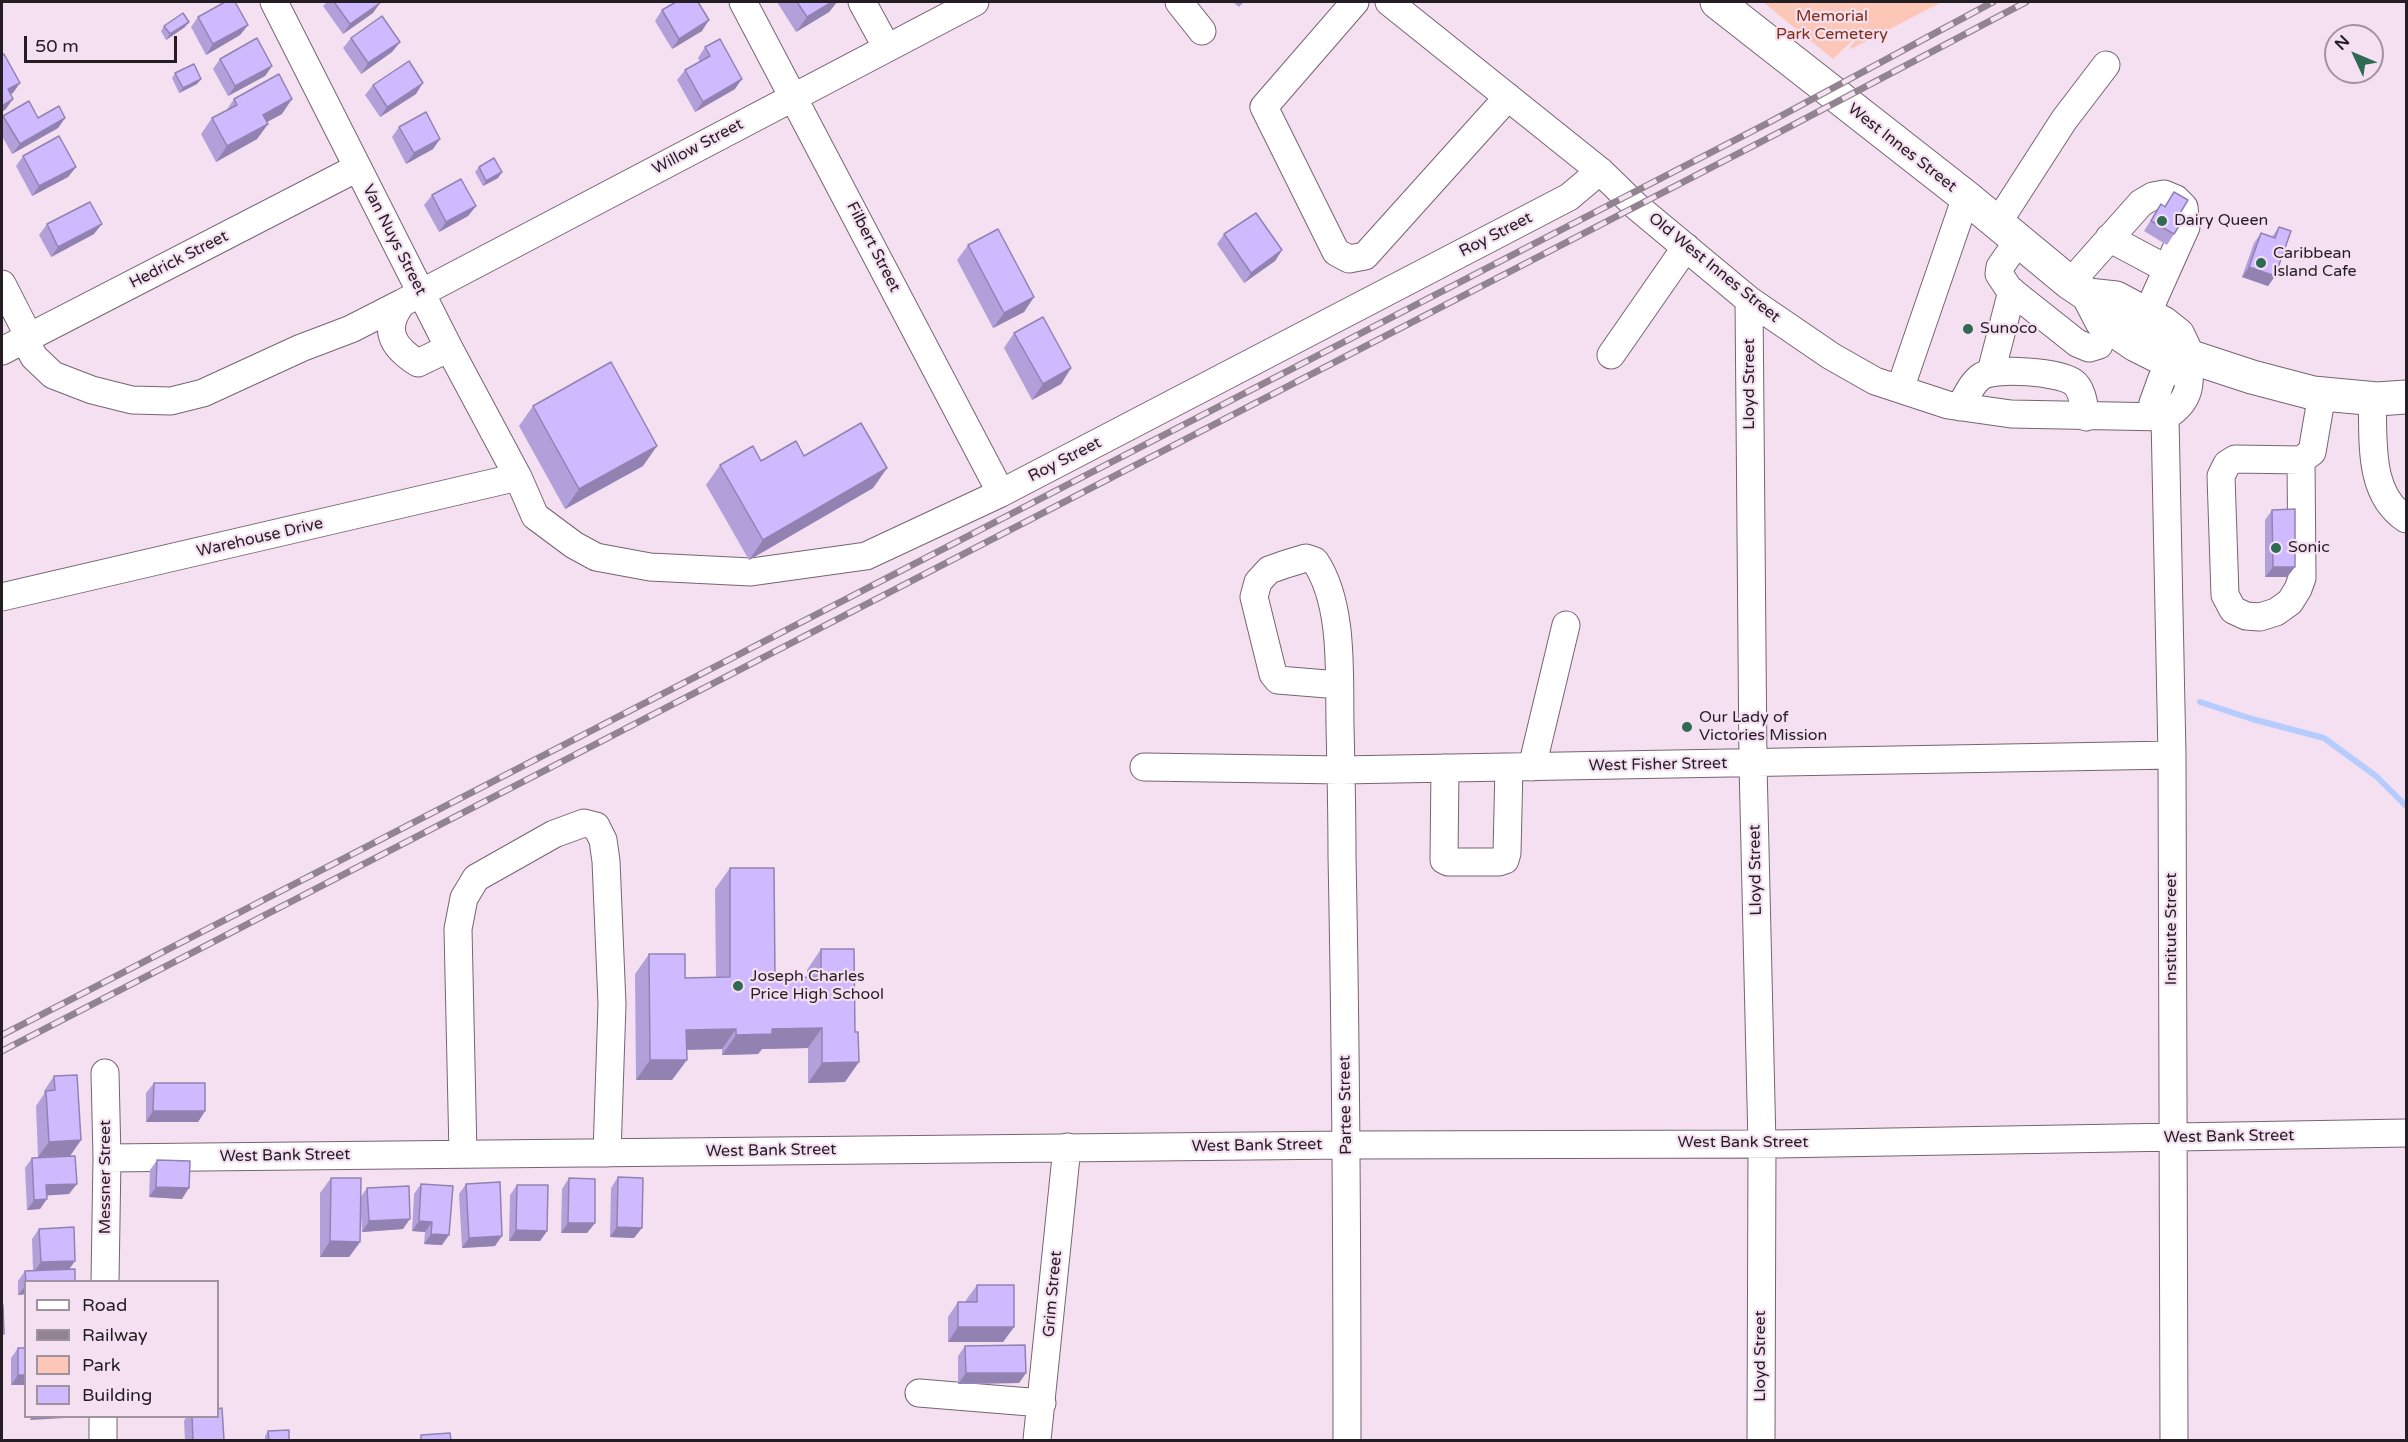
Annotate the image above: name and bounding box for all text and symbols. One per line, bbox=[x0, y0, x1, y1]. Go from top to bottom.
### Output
park label: Memorial Park Cemetery bbox=[1776, 7, 1888, 45]
scale bar bbox=[27, 24, 180, 62]
north arrow bbox=[2324, 24, 2384, 84]
text: N bbox=[2331, 31, 2354, 54]
text: 50 m bbox=[35, 35, 79, 57]
street label: West Innes Street bbox=[1844, 100, 1960, 196]
street label: Willow Street bbox=[649, 115, 747, 179]
street label: Van Nuys Street bbox=[358, 181, 430, 299]
street label: Filbert Street bbox=[842, 199, 904, 295]
street label: Roy Street bbox=[1456, 208, 1536, 262]
street label: Old West Innes Street bbox=[1644, 209, 1784, 327]
place label: Dairy Queen bbox=[2174, 211, 2268, 231]
marker: Dairy Queen bbox=[2155, 214, 2169, 228]
street label: Hedrick Street bbox=[126, 227, 232, 293]
place label: Caribbean Island Cafe bbox=[2273, 244, 2357, 282]
marker: Caribbean Island Cafe bbox=[2254, 256, 2268, 270]
place label: Sunoco bbox=[1980, 319, 2037, 339]
marker: Sunoco bbox=[1961, 322, 1975, 336]
street label: Lloyd Street bbox=[1740, 338, 1760, 430]
street label: Roy Street bbox=[1025, 433, 1105, 487]
street label: Warehouse Drive bbox=[195, 514, 325, 562]
place label: Sonic bbox=[2288, 538, 2330, 558]
marker: Sonic bbox=[2269, 541, 2283, 555]
place label: Our Lady of Victories Mission bbox=[1699, 708, 1827, 746]
marker: Our Lady of Victories Mission bbox=[1680, 720, 1694, 734]
street label: West Fisher Street bbox=[1589, 754, 1727, 776]
street label: Lloyd Street bbox=[1746, 824, 1766, 916]
street label: Institute Street bbox=[2162, 873, 2182, 985]
place label: Joseph Charles Price High School bbox=[750, 967, 884, 1005]
marker: Joseph Charles Price High School bbox=[731, 979, 745, 993]
street label: Partee Street bbox=[1336, 1055, 1356, 1155]
street label: Messner Street bbox=[96, 1120, 116, 1234]
street label: West Bank Street bbox=[2163, 1126, 2295, 1148]
street label: West Bank Street bbox=[1678, 1133, 1808, 1153]
street label: West Bank Street bbox=[1191, 1135, 1323, 1157]
street label: West Bank Street bbox=[705, 1140, 837, 1162]
street label: West Bank Street bbox=[219, 1145, 351, 1167]
street label: Grim Street bbox=[1040, 1250, 1066, 1338]
legend bbox=[24, 1280, 219, 1418]
text: Road bbox=[82, 1294, 127, 1316]
street label: Lloyd Street bbox=[1751, 1310, 1771, 1402]
text: Railway bbox=[82, 1324, 148, 1346]
text: Park bbox=[82, 1354, 120, 1376]
text: Building bbox=[82, 1384, 152, 1406]

